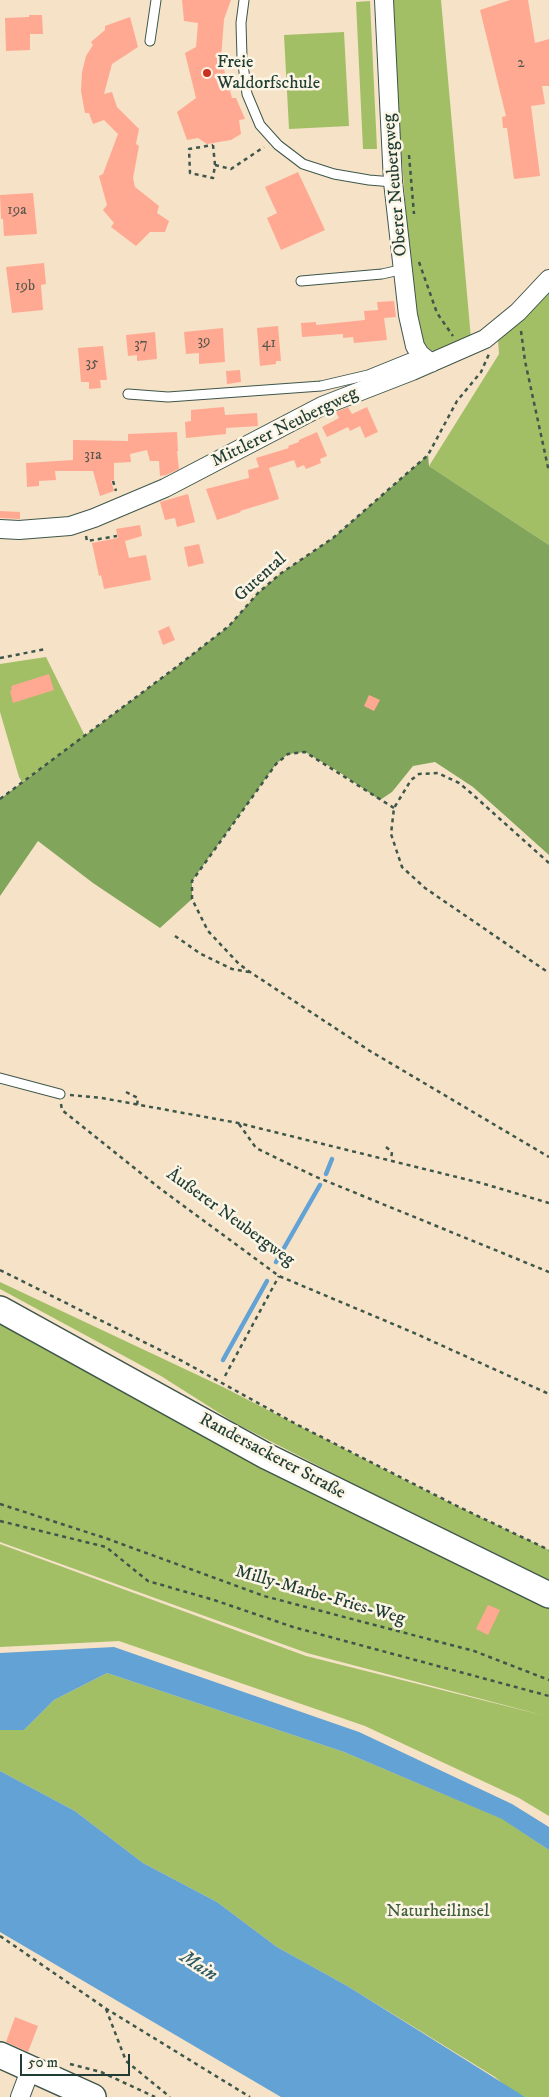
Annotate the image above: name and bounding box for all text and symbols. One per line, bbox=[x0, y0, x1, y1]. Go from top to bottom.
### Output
place label: Freie Waldorfschule bbox=[217, 52, 320, 94]
house number: 2 bbox=[517, 55, 525, 73]
marker: Freie Waldorfschule bbox=[201, 67, 213, 79]
street label: Oberer Neubergweg bbox=[379, 113, 413, 257]
house number: 19a bbox=[7, 202, 27, 220]
house number: 19b bbox=[15, 278, 35, 296]
house number: 39 bbox=[197, 333, 211, 351]
house number: 41 bbox=[262, 335, 276, 353]
house number: 37 bbox=[134, 336, 148, 354]
house number: 35 bbox=[85, 355, 99, 373]
street label: Mittlerer Neubergweg bbox=[208, 383, 362, 473]
house number: 31a bbox=[84, 447, 102, 465]
street label: Gutental bbox=[231, 549, 291, 607]
street label: Äußerer Neubergweg bbox=[162, 1164, 298, 1272]
street label: Randersackerer Straße bbox=[195, 1409, 349, 1505]
street label: Milly-Marbe-Fries-Weg bbox=[233, 1561, 407, 1631]
park label: Naturheilinsel bbox=[387, 1901, 489, 1923]
water label: Main bbox=[175, 1947, 221, 1987]
scale bar bbox=[22, 2044, 132, 2076]
text: 50 m bbox=[28, 2053, 58, 2072]

